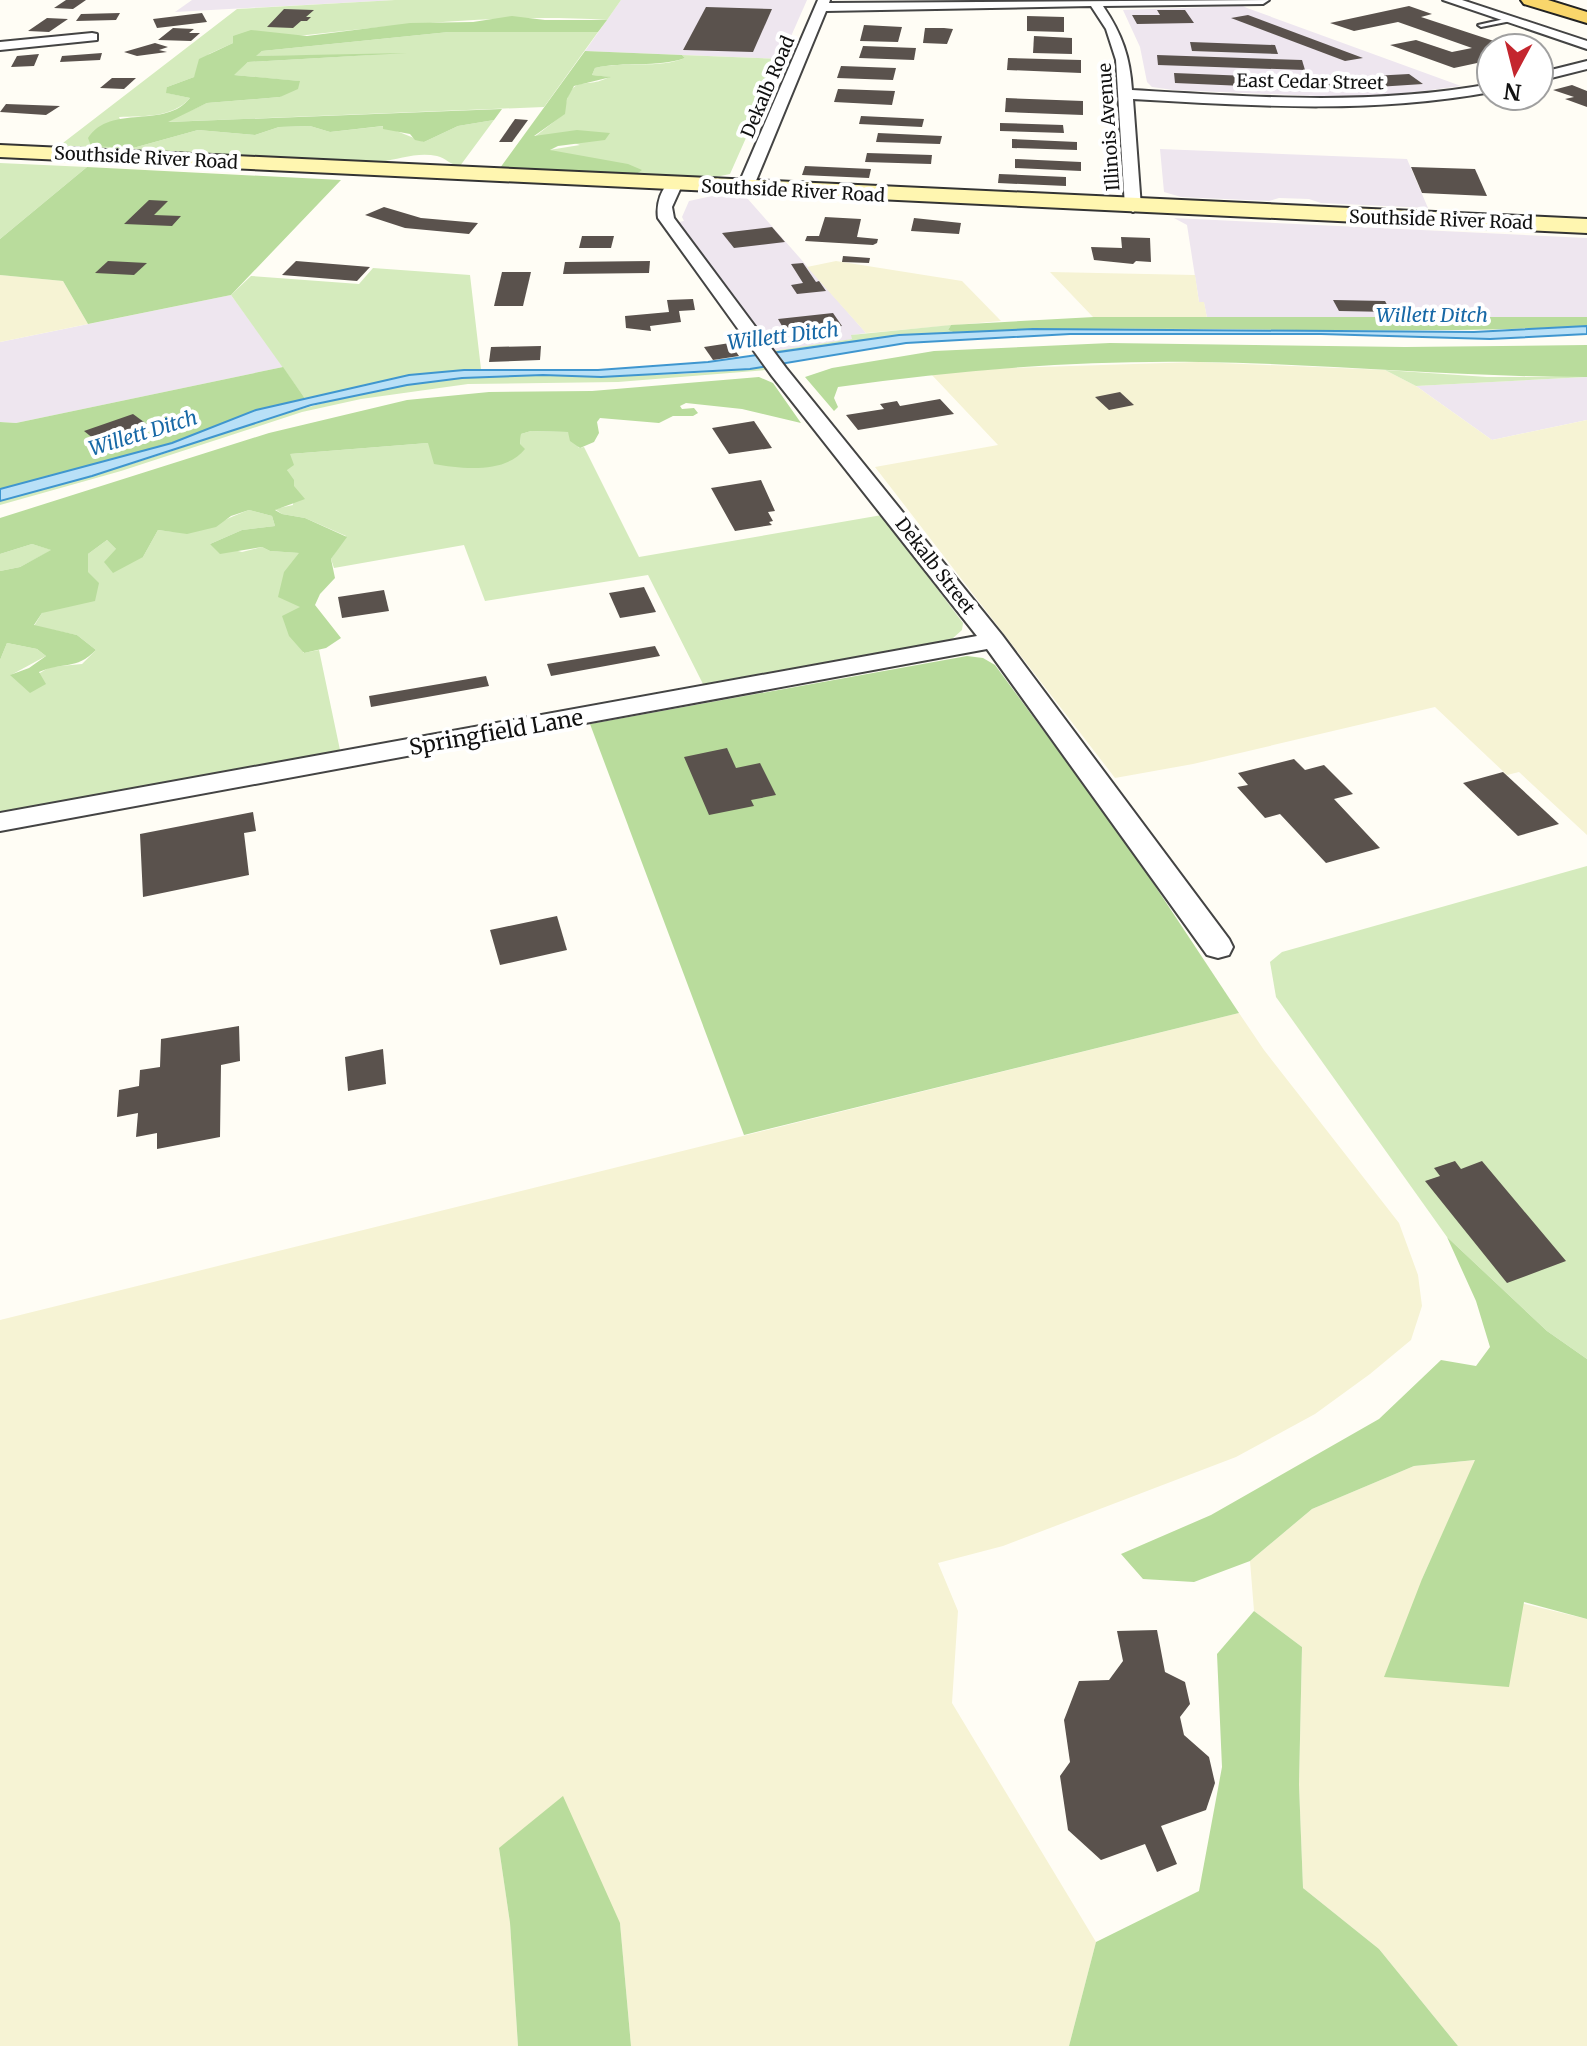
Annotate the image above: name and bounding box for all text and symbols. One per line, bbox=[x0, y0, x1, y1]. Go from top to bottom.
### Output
street label: Dekalb Road bbox=[736, 32, 799, 141]
north arrow bbox=[1475, 32, 1555, 112]
street label: Illinois Avenue bbox=[1093, 62, 1124, 192]
street label: East Cedar Street bbox=[1236, 69, 1384, 94]
text: N bbox=[1502, 77, 1523, 107]
street label: Southside River Road bbox=[54, 141, 239, 174]
street label: Southside River Road bbox=[701, 174, 886, 207]
street label: Southside River Road bbox=[1349, 205, 1533, 234]
water label: Willett Ditch bbox=[1376, 302, 1488, 327]
water label: Willett Ditch bbox=[726, 316, 840, 355]
water label: Willett Ditch bbox=[86, 404, 200, 461]
street label: Dekalb Street bbox=[891, 513, 980, 619]
street label: Springfield Lane bbox=[407, 703, 585, 761]

